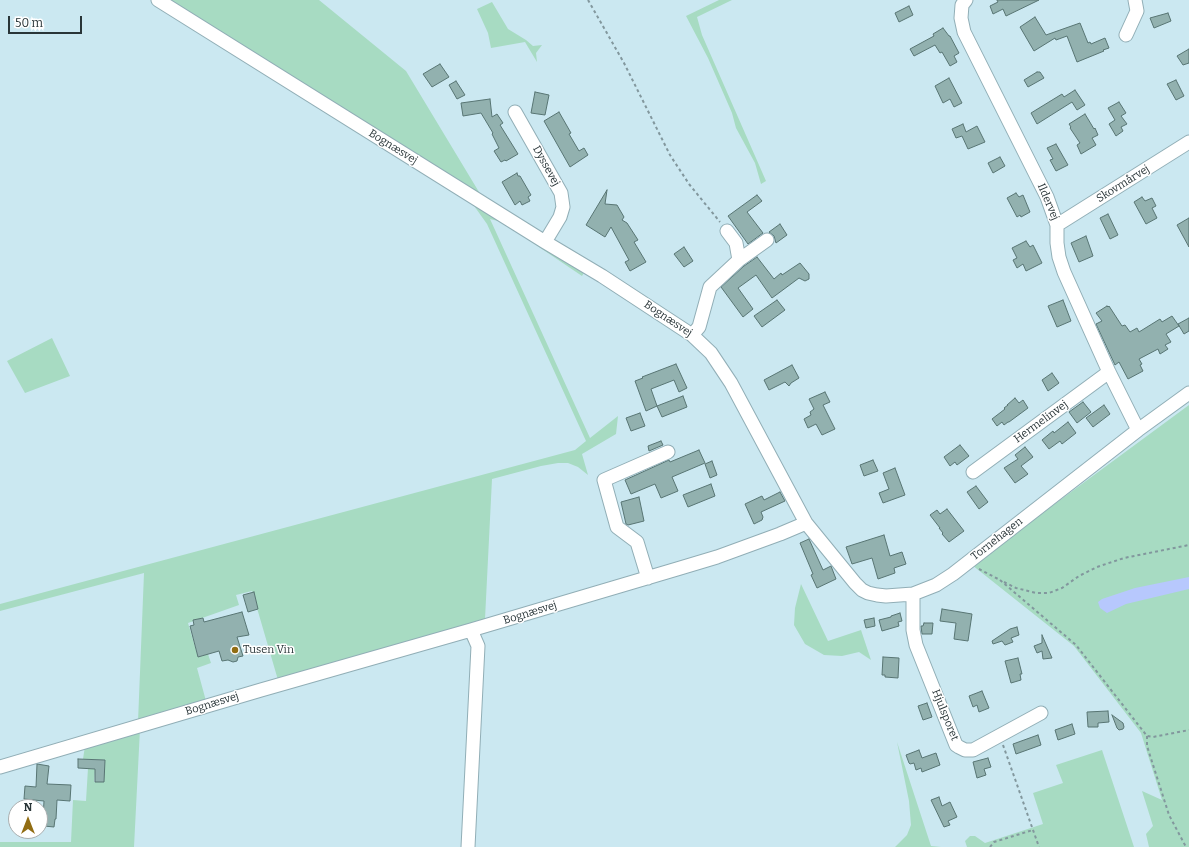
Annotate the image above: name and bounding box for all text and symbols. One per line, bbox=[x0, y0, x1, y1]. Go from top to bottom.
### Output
scale bar bbox=[10, 8, 84, 34]
text: 50 m bbox=[15, 16, 43, 30]
street label: Bognæsvej bbox=[366, 127, 420, 167]
street label: Dyssevej bbox=[530, 144, 562, 188]
street label: Skovmårvej bbox=[1094, 162, 1152, 206]
street label: Ildervej bbox=[1034, 182, 1062, 222]
street label: Bognæsvej bbox=[641, 298, 695, 340]
street label: Hermelinvej bbox=[1011, 398, 1071, 446]
street label: Tornehagen bbox=[969, 515, 1025, 563]
street label: Bognæsvej bbox=[502, 599, 558, 627]
place label: Tusen Vin bbox=[243, 643, 294, 657]
marker: Tusen Vin bbox=[230, 645, 240, 655]
street label: Hjulsporet bbox=[929, 687, 961, 743]
street label: Bognæsvej bbox=[184, 690, 240, 718]
north arrow bbox=[8, 799, 48, 839]
text: N bbox=[24, 801, 32, 814]

